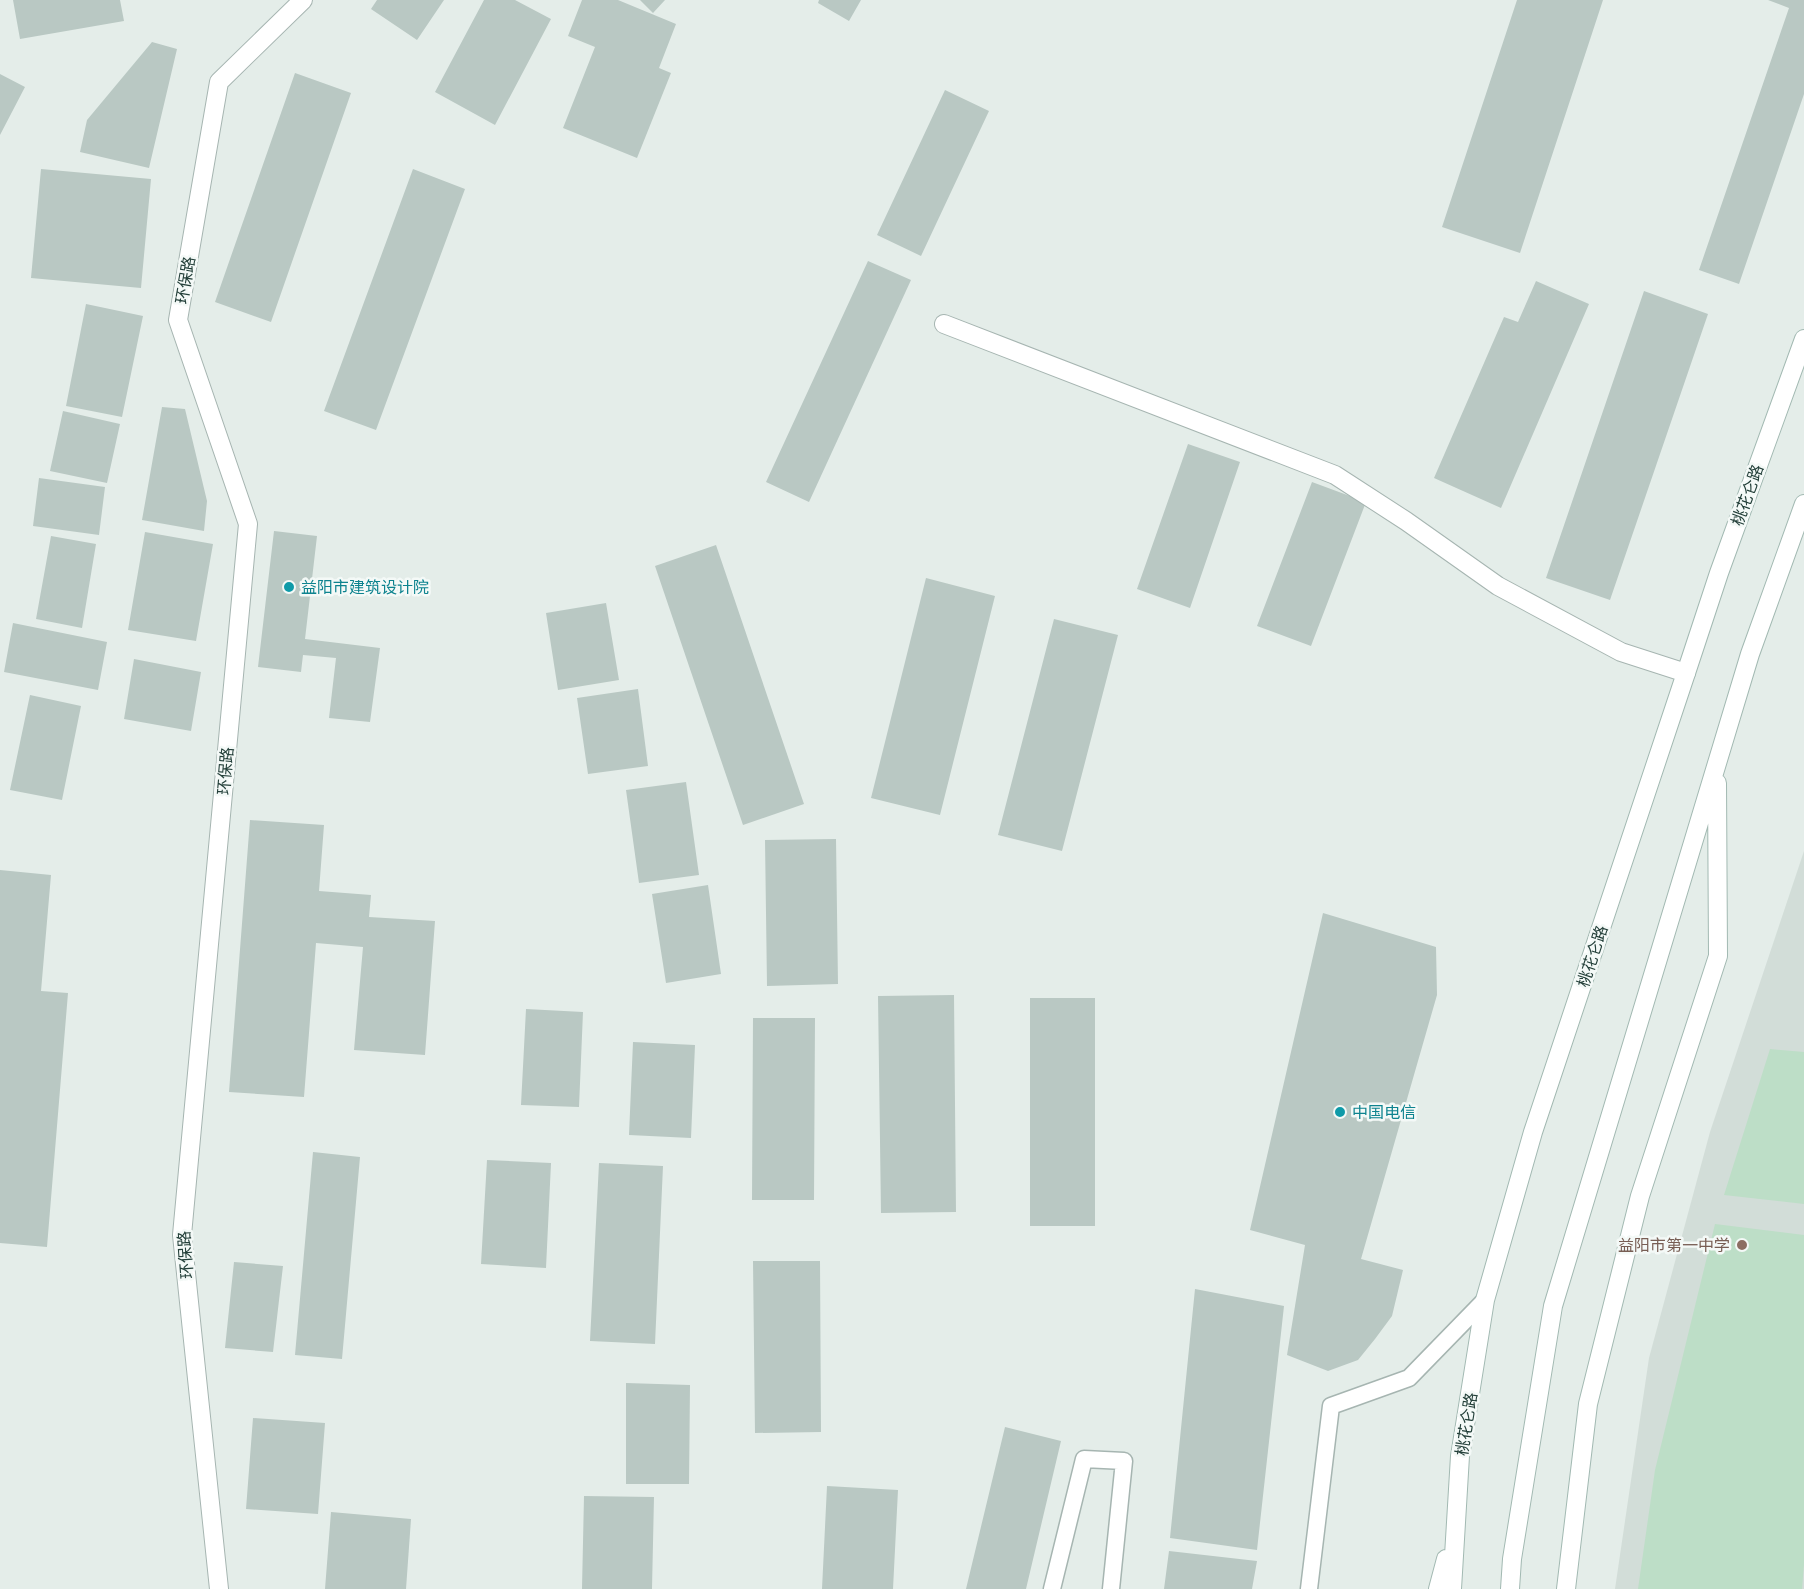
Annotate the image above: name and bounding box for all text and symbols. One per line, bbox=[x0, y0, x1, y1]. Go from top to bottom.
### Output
street label: 环保路 bbox=[171, 255, 200, 306]
street label: 桃花仑路 bbox=[1727, 462, 1768, 529]
place label: 益阳市建筑设计院 bbox=[301, 577, 429, 598]
marker: 益阳市建筑设计院 bbox=[282, 580, 296, 594]
street label: 环保路 bbox=[213, 746, 238, 796]
street label: 桃花仑路 bbox=[1573, 922, 1612, 990]
place label: 中国电信 bbox=[1352, 1102, 1416, 1123]
marker: 中国电信 bbox=[1333, 1105, 1347, 1119]
street label: 环保路 bbox=[173, 1230, 198, 1280]
place label: 益阳市第一中学 bbox=[1618, 1235, 1730, 1256]
marker: 益阳市第一中学 bbox=[1735, 1238, 1749, 1252]
street label: 桃花仑路 bbox=[1451, 1391, 1482, 1457]

